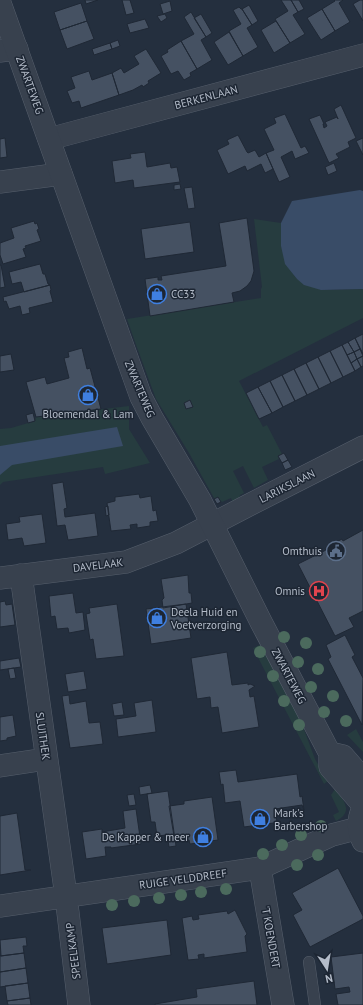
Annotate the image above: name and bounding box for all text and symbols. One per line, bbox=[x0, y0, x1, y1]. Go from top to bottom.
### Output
street label: ZWARTEWEG bbox=[13, 54, 47, 116]
street label: BERKENLAAN bbox=[173, 82, 239, 112]
shop icon: CC33 bbox=[146, 283, 168, 305]
place label: CC33 bbox=[171, 287, 195, 301]
street label: ZWARTEWEG bbox=[122, 358, 158, 420]
shop icon: Bloemendal & Lam bbox=[77, 384, 99, 406]
place label: Bloemendal & Lam bbox=[43, 407, 134, 421]
street label: LARIKSLAAN bbox=[257, 466, 317, 506]
public building icon: Omthuis bbox=[325, 540, 347, 562]
place label: Omthuis bbox=[282, 544, 322, 558]
street label: DAVELAAK bbox=[72, 555, 124, 575]
hospital icon: Omnis bbox=[308, 580, 330, 602]
place label: Omnis bbox=[275, 584, 305, 598]
place label: Deela Huid en Voetverzorging bbox=[170, 605, 242, 632]
shop icon: Deela Huid en Voetverzorging bbox=[146, 607, 168, 629]
street label: ZWARTEWEG bbox=[269, 646, 310, 706]
street label: SLUITHEK bbox=[33, 711, 53, 761]
place label: Mark's Barbershop bbox=[274, 806, 327, 833]
shop icon: Mark's Barbershop bbox=[249, 808, 271, 830]
shop icon: De Kapper & meer bbox=[192, 826, 214, 848]
place label: De Kapper & meer bbox=[102, 830, 189, 844]
street label: RUIGE VELDDREEF bbox=[138, 866, 228, 892]
street label: 'T KOENDERT bbox=[259, 905, 283, 969]
street label: SPEELKAMP bbox=[63, 922, 83, 980]
north arrow bbox=[307, 949, 347, 989]
text: N bbox=[324, 971, 334, 986]

